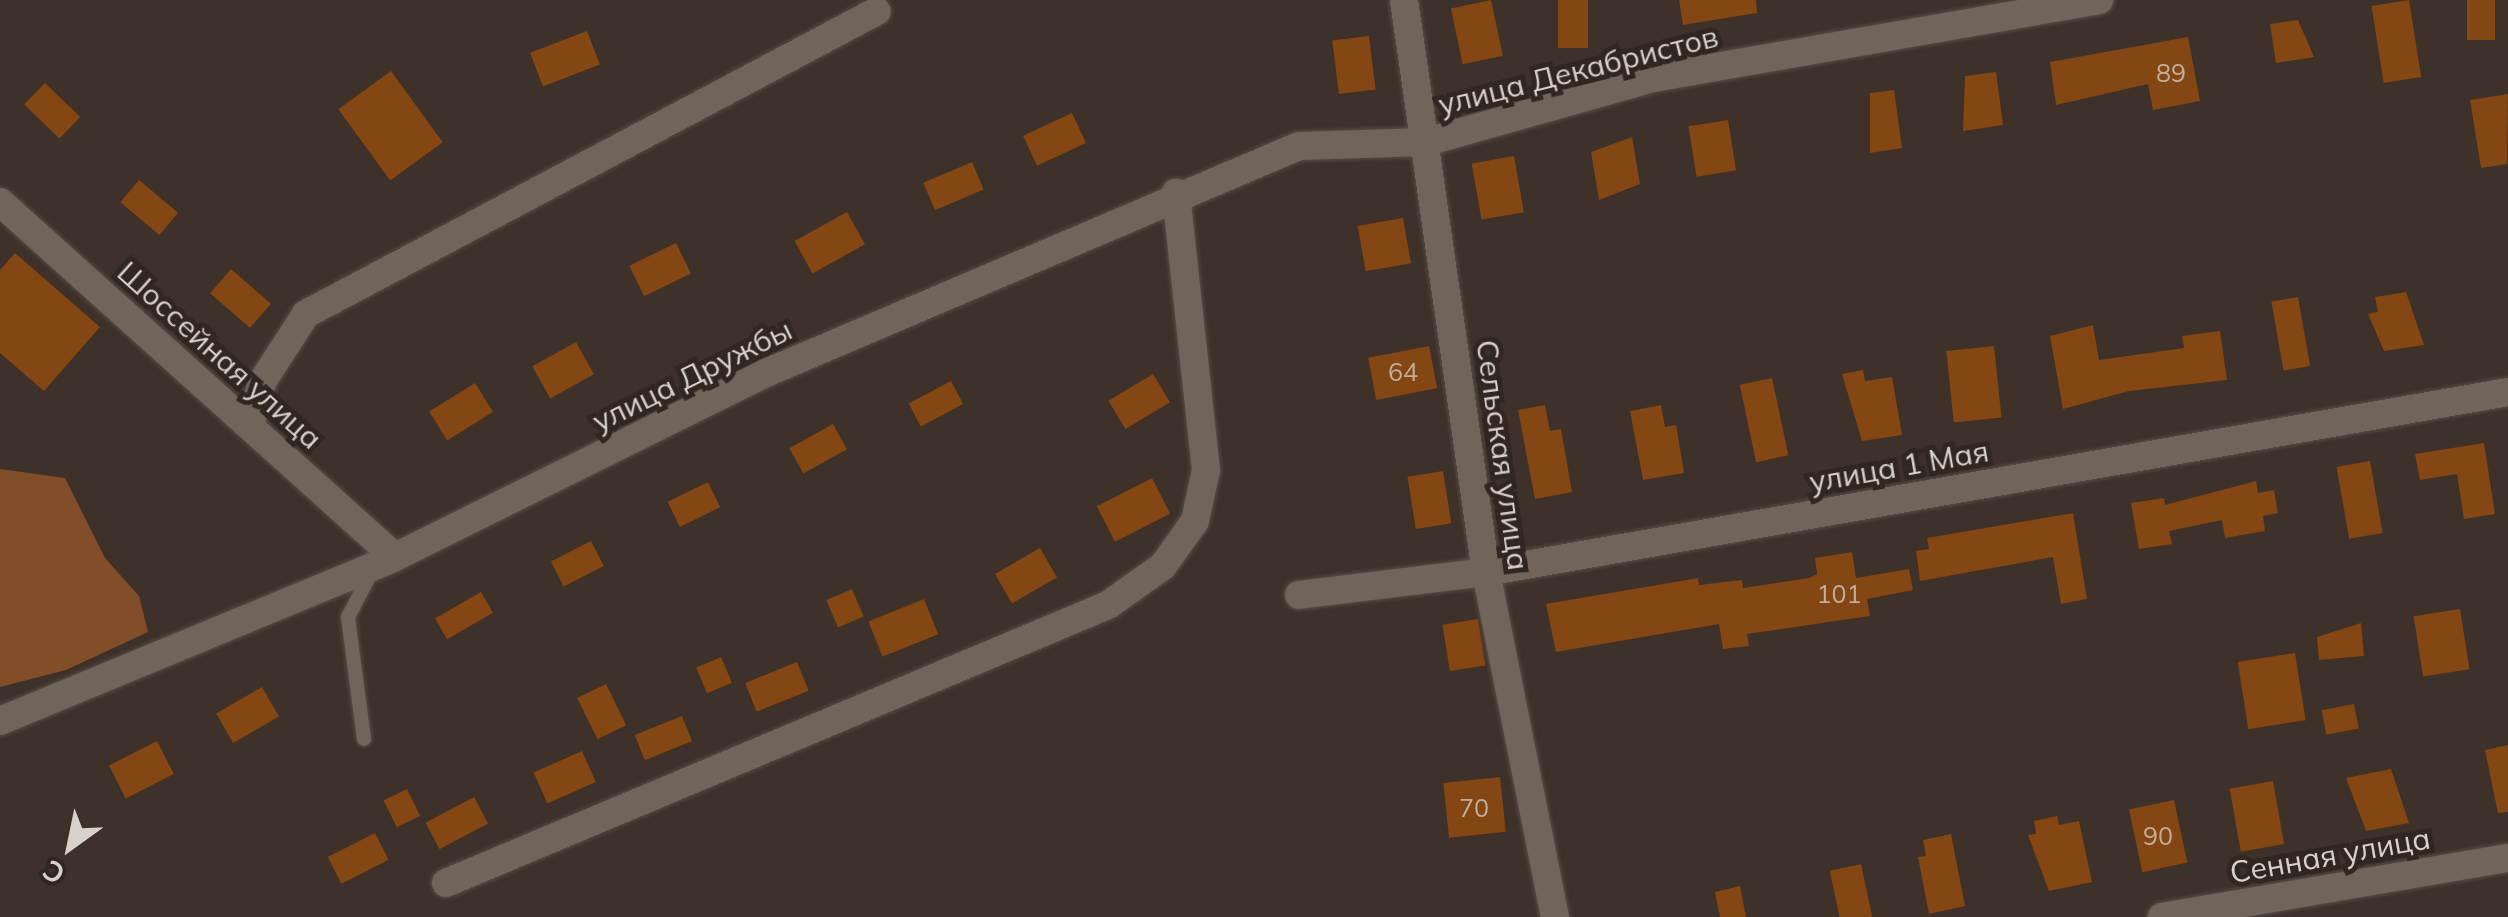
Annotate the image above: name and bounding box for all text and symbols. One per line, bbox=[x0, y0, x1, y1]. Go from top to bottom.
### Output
street label: улица Декабристов bbox=[1434, 18, 1722, 122]
house number: 89 bbox=[2156, 58, 2186, 88]
street label: Шоссейная улица bbox=[110, 254, 330, 456]
street label: улица Дружбы bbox=[586, 311, 798, 439]
street label: Сельская улица bbox=[1469, 338, 1537, 572]
house number: 64 bbox=[1388, 357, 1418, 387]
street label: улица 1 Мая bbox=[1806, 433, 1992, 499]
house number: 101 bbox=[1817, 579, 1861, 609]
house number: 70 bbox=[1459, 793, 1489, 823]
north arrow bbox=[20, 797, 120, 897]
street label: Сенная улица bbox=[2227, 820, 2433, 890]
house number: 90 bbox=[2143, 821, 2173, 851]
text: С bbox=[36, 853, 71, 892]

